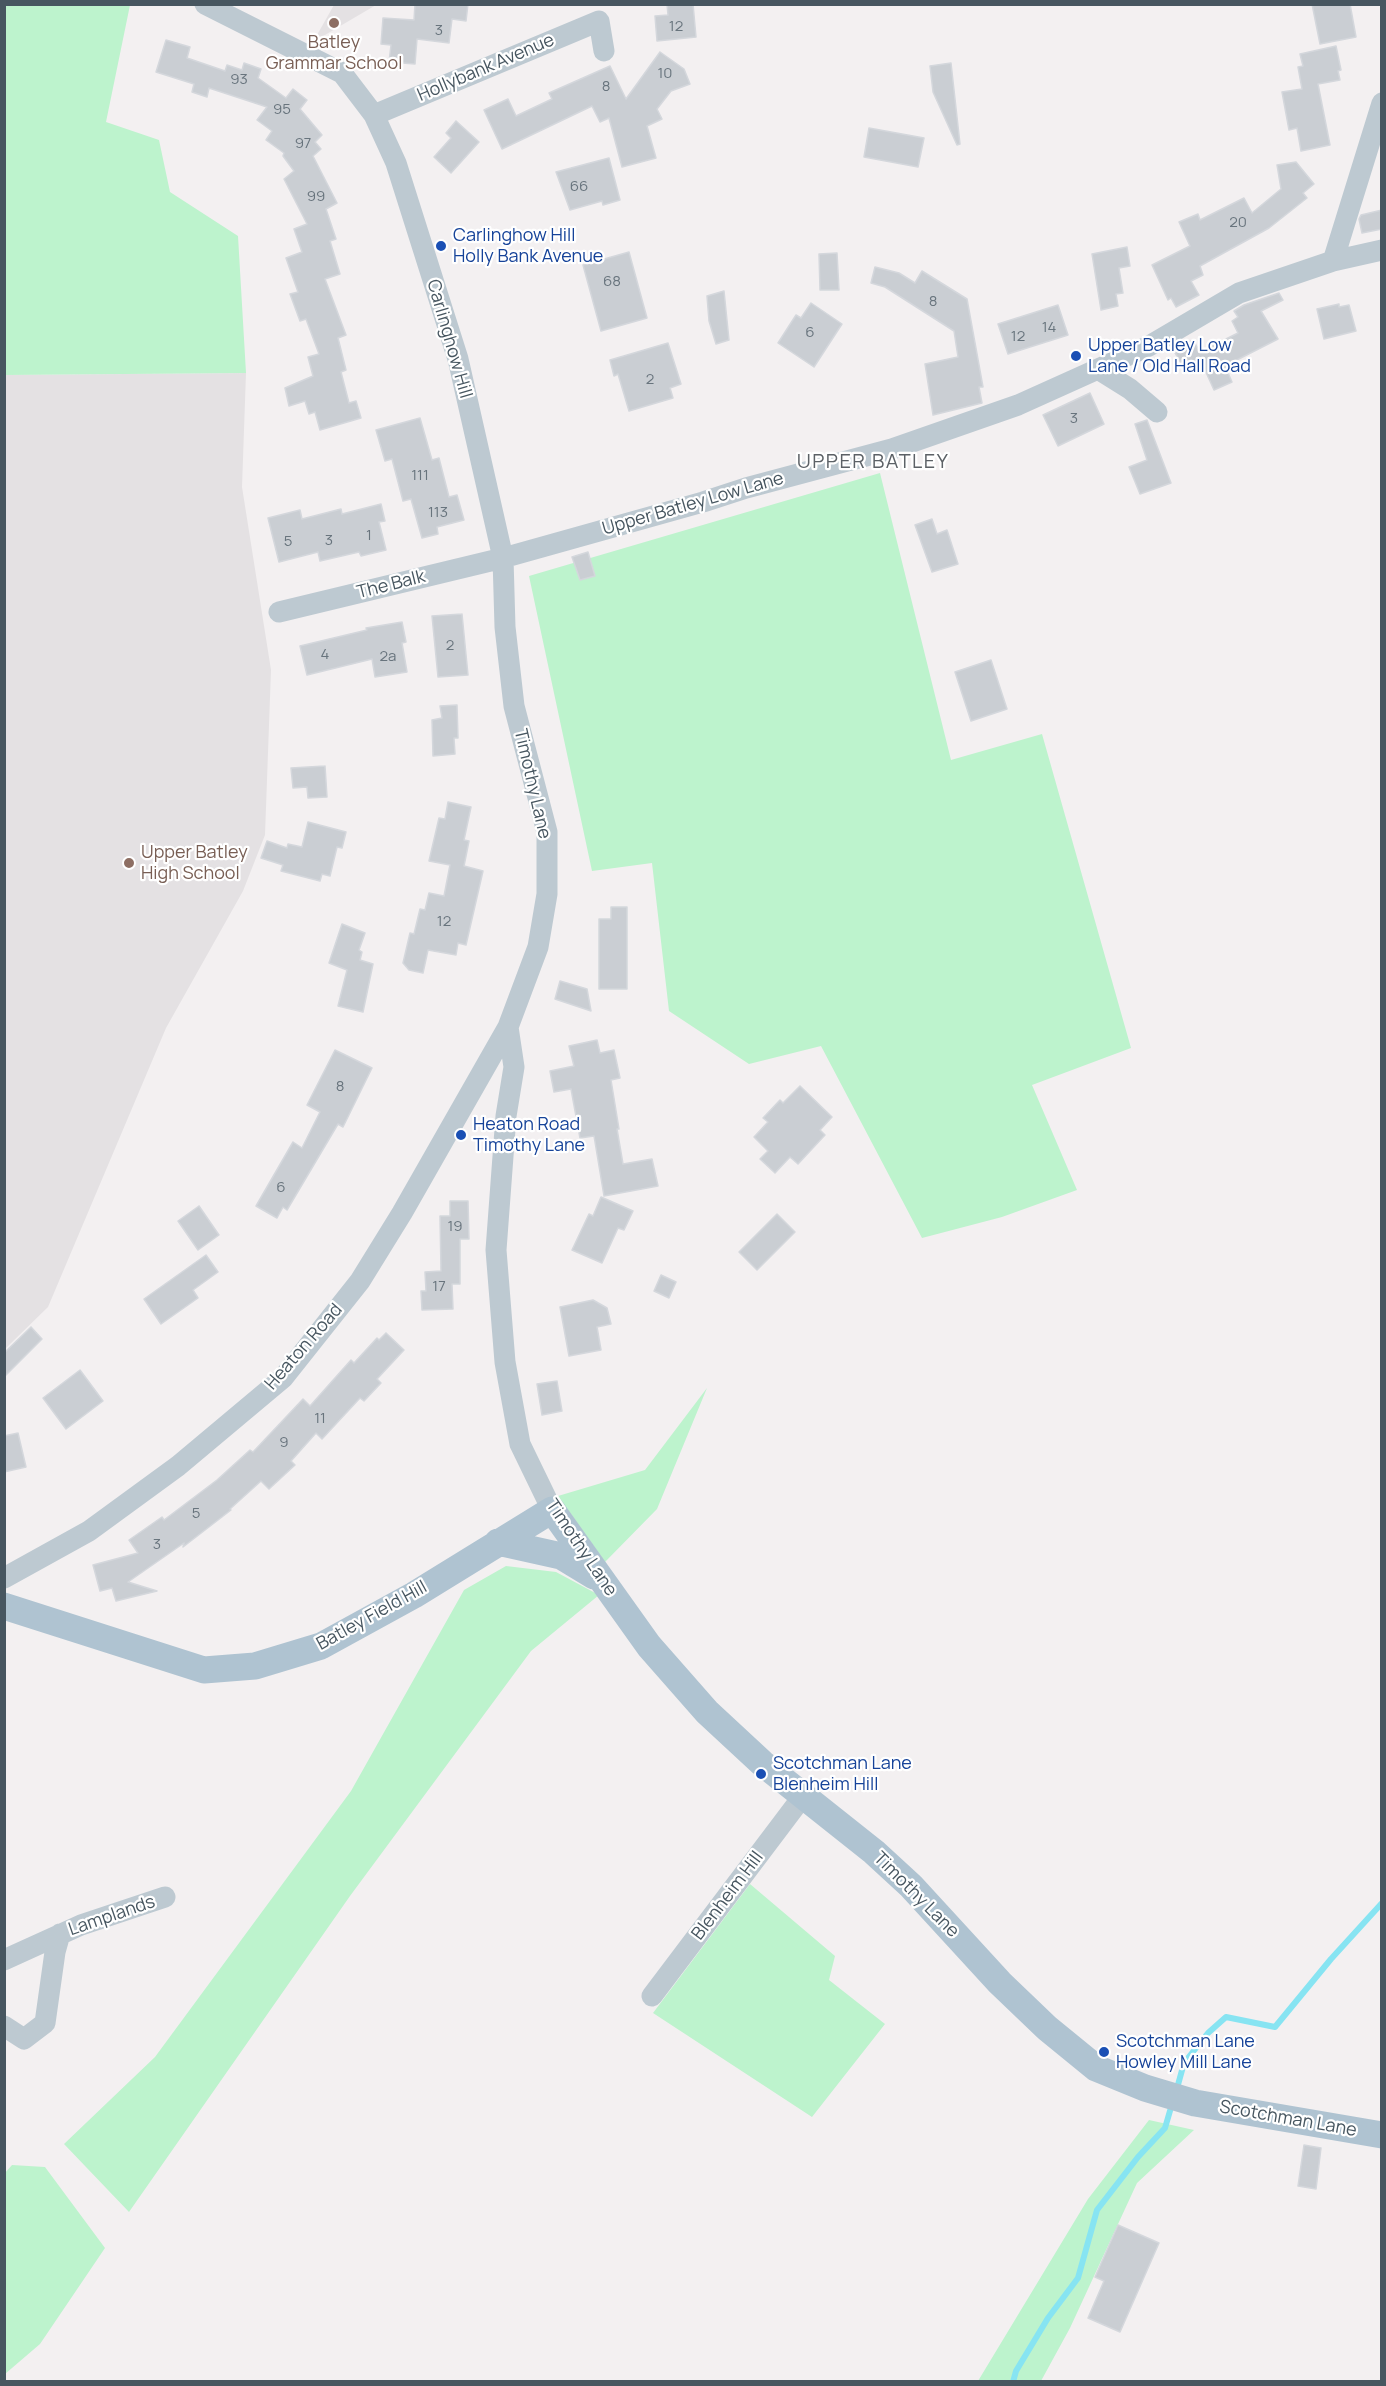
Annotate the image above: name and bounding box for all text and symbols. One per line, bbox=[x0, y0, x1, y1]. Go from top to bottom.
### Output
marker: Batley Grammar School bbox=[327, 16, 341, 30]
house number: 12 bbox=[669, 18, 683, 36]
house number: 3 bbox=[435, 22, 443, 40]
street label: Hollybank Avenue bbox=[414, 29, 558, 107]
place label: Batley Grammar School bbox=[266, 32, 402, 74]
house number: 10 bbox=[658, 65, 672, 83]
house number: 93 bbox=[230, 71, 248, 89]
house number: 8 bbox=[602, 78, 610, 96]
house number: 95 bbox=[273, 101, 291, 119]
house number: 97 bbox=[295, 135, 311, 153]
house number: 66 bbox=[570, 178, 588, 196]
house number: 99 bbox=[307, 188, 325, 206]
house number: 20 bbox=[1229, 214, 1247, 232]
place label: Carlinghow Hill Holly Bank Avenue bbox=[453, 225, 603, 268]
marker: Carlinghow Hill Holly Bank Avenue bbox=[434, 239, 448, 253]
house number: 68 bbox=[603, 273, 621, 291]
street label: Carlinghow Hill bbox=[422, 277, 476, 401]
house number: 8 bbox=[929, 293, 937, 311]
house number: 14 bbox=[1042, 319, 1056, 337]
house number: 6 bbox=[805, 324, 815, 342]
house number: 12 bbox=[1011, 328, 1025, 346]
place label: Upper Batley Low Lane / Old Hall Road bbox=[1088, 335, 1251, 378]
marker: Upper Batley Low Lane / Old Hall Road bbox=[1069, 349, 1083, 363]
house number: 2 bbox=[646, 371, 654, 389]
house number: 3 bbox=[1070, 410, 1078, 428]
district label: UPPER BATLEY bbox=[797, 450, 949, 474]
house number: 111 bbox=[411, 467, 429, 485]
street label: Upper Batley Low Lane bbox=[600, 468, 786, 540]
house number: 113 bbox=[428, 504, 448, 522]
house number: 1 bbox=[366, 527, 372, 545]
house number: 3 bbox=[325, 532, 333, 550]
house number: 5 bbox=[284, 533, 292, 551]
street label: The Balk bbox=[355, 566, 427, 604]
house number: 2 bbox=[446, 637, 454, 655]
house number: 4 bbox=[321, 646, 329, 664]
house number: 2a bbox=[380, 648, 396, 666]
street label: Timothy Lane bbox=[509, 727, 555, 841]
place label: Upper Batley High School bbox=[141, 842, 248, 884]
marker: Upper Batley High School bbox=[122, 856, 136, 870]
house number: 12 bbox=[437, 913, 451, 931]
house number: 8 bbox=[336, 1078, 344, 1096]
place label: Heaton Road Timothy Lane bbox=[473, 1114, 585, 1156]
marker: Heaton Road Timothy Lane bbox=[454, 1128, 468, 1142]
house number: 6 bbox=[276, 1179, 286, 1197]
house number: 19 bbox=[447, 1218, 463, 1236]
house number: 17 bbox=[432, 1278, 446, 1296]
street label: Heaton Road bbox=[261, 1299, 347, 1395]
house number: 11 bbox=[314, 1410, 326, 1428]
house number: 9 bbox=[279, 1434, 289, 1452]
street label: Timothy Lane bbox=[541, 1495, 621, 1601]
house number: 5 bbox=[192, 1505, 200, 1523]
house number: 3 bbox=[153, 1536, 161, 1554]
street label: Batley Field Hill bbox=[313, 1577, 431, 1655]
place label: Scotchman Lane Blenheim Hill bbox=[773, 1753, 912, 1796]
marker: Scotchman Lane Blenheim Hill bbox=[754, 1767, 768, 1781]
street label: Blenheim Hill bbox=[688, 1847, 768, 1945]
street label: Timothy Lane bbox=[869, 1848, 963, 1942]
street label: Lamplands bbox=[66, 1891, 158, 1941]
place label: Scotchman Lane Howley Mill Lane bbox=[1116, 2031, 1255, 2074]
marker: Scotchman Lane Howley Mill Lane bbox=[1097, 2045, 1111, 2059]
street label: Scotchman Lane bbox=[1218, 2096, 1358, 2142]

